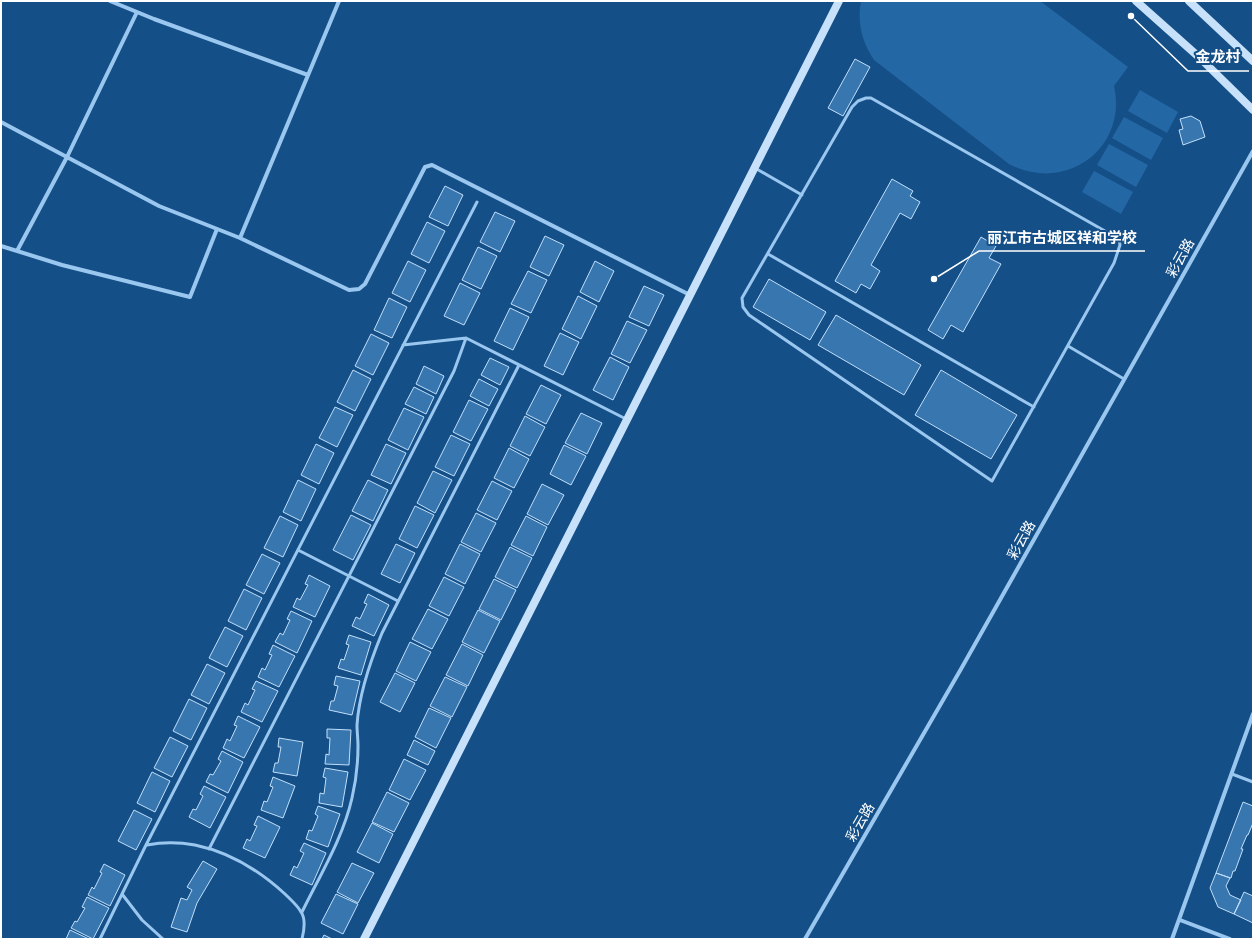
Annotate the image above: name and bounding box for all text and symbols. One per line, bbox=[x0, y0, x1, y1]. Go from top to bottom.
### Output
callout: 金龙村 bbox=[1188, 44, 1249, 71]
text: 金龙村 bbox=[1195, 46, 1241, 67]
callout: 丽江市古城区祥和学校 bbox=[979, 224, 1145, 251]
text: 丽江市古城区祥和学校 bbox=[987, 227, 1137, 248]
street label: 彩云路 bbox=[1162, 235, 1198, 281]
street label: 彩云路 bbox=[1003, 517, 1039, 563]
street label: 彩云路 bbox=[842, 799, 878, 845]

